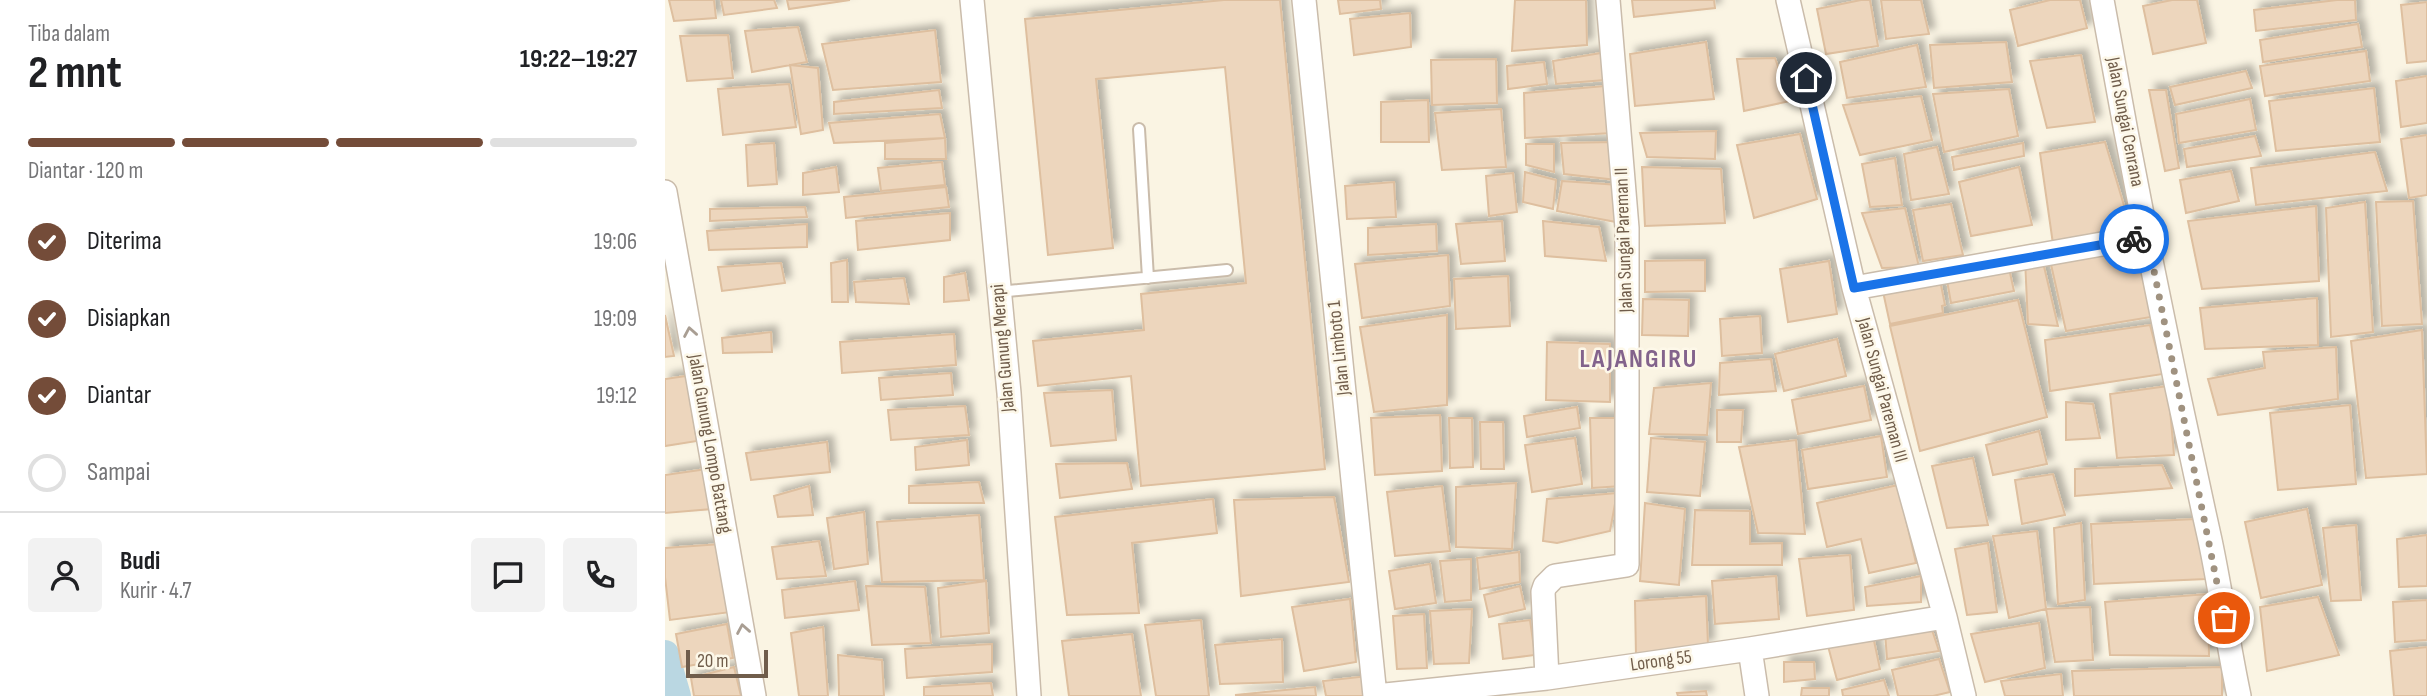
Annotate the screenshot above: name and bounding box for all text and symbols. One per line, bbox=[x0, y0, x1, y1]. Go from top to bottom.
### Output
text: Tiba dalam bbox=[28, 20, 110, 48]
text: 19:22–19:27 bbox=[520, 44, 637, 75]
text: 2 mnt bbox=[28, 46, 122, 101]
pin bbox=[1776, 48, 1836, 108]
street label: Jalan Sungai Cenrana bbox=[2101, 54, 2149, 189]
icon: home bbox=[1787, 59, 1825, 97]
text: Diantar · 120 m bbox=[28, 157, 143, 185]
street label: Jalan Sungai Pareman II bbox=[1610, 167, 1638, 314]
courier bbox=[2099, 204, 2169, 274]
icon: bike bbox=[2115, 220, 2153, 258]
icon: check bbox=[28, 223, 66, 261]
text: Diterima bbox=[87, 226, 162, 257]
text: 19:06 bbox=[594, 228, 637, 256]
street label: Jalan Gunung Merapi bbox=[986, 283, 1020, 414]
street label: Jalan Limboto 1 bbox=[1323, 299, 1356, 397]
icon: check bbox=[28, 300, 66, 338]
text: Disiapkan bbox=[87, 303, 171, 334]
text: 19:09 bbox=[594, 305, 637, 333]
street label: Jalan Sungai Pareman III bbox=[1851, 314, 1912, 465]
one-way arrow bbox=[684, 326, 699, 338]
district label: LAJANGIRU bbox=[1580, 344, 1698, 375]
street label: Jalan Gunung Lompo Battang bbox=[683, 352, 737, 536]
icon: check bbox=[28, 377, 66, 415]
text: Diantar bbox=[87, 380, 151, 411]
text: 19:12 bbox=[597, 382, 637, 410]
text: Sampai bbox=[87, 457, 150, 488]
button: person bbox=[28, 538, 102, 612]
button: chat bbox=[471, 538, 545, 612]
button: phone bbox=[563, 538, 637, 612]
text: Budi bbox=[120, 546, 160, 577]
text: Kurir · 4.7 bbox=[120, 577, 192, 605]
pin bbox=[2194, 588, 2254, 648]
icon: bag bbox=[2205, 599, 2243, 637]
one-way arrow bbox=[736, 623, 751, 635]
street label: Lorong 55 bbox=[1629, 645, 1693, 677]
scale bar bbox=[686, 647, 768, 679]
text: 20 m bbox=[697, 650, 729, 673]

